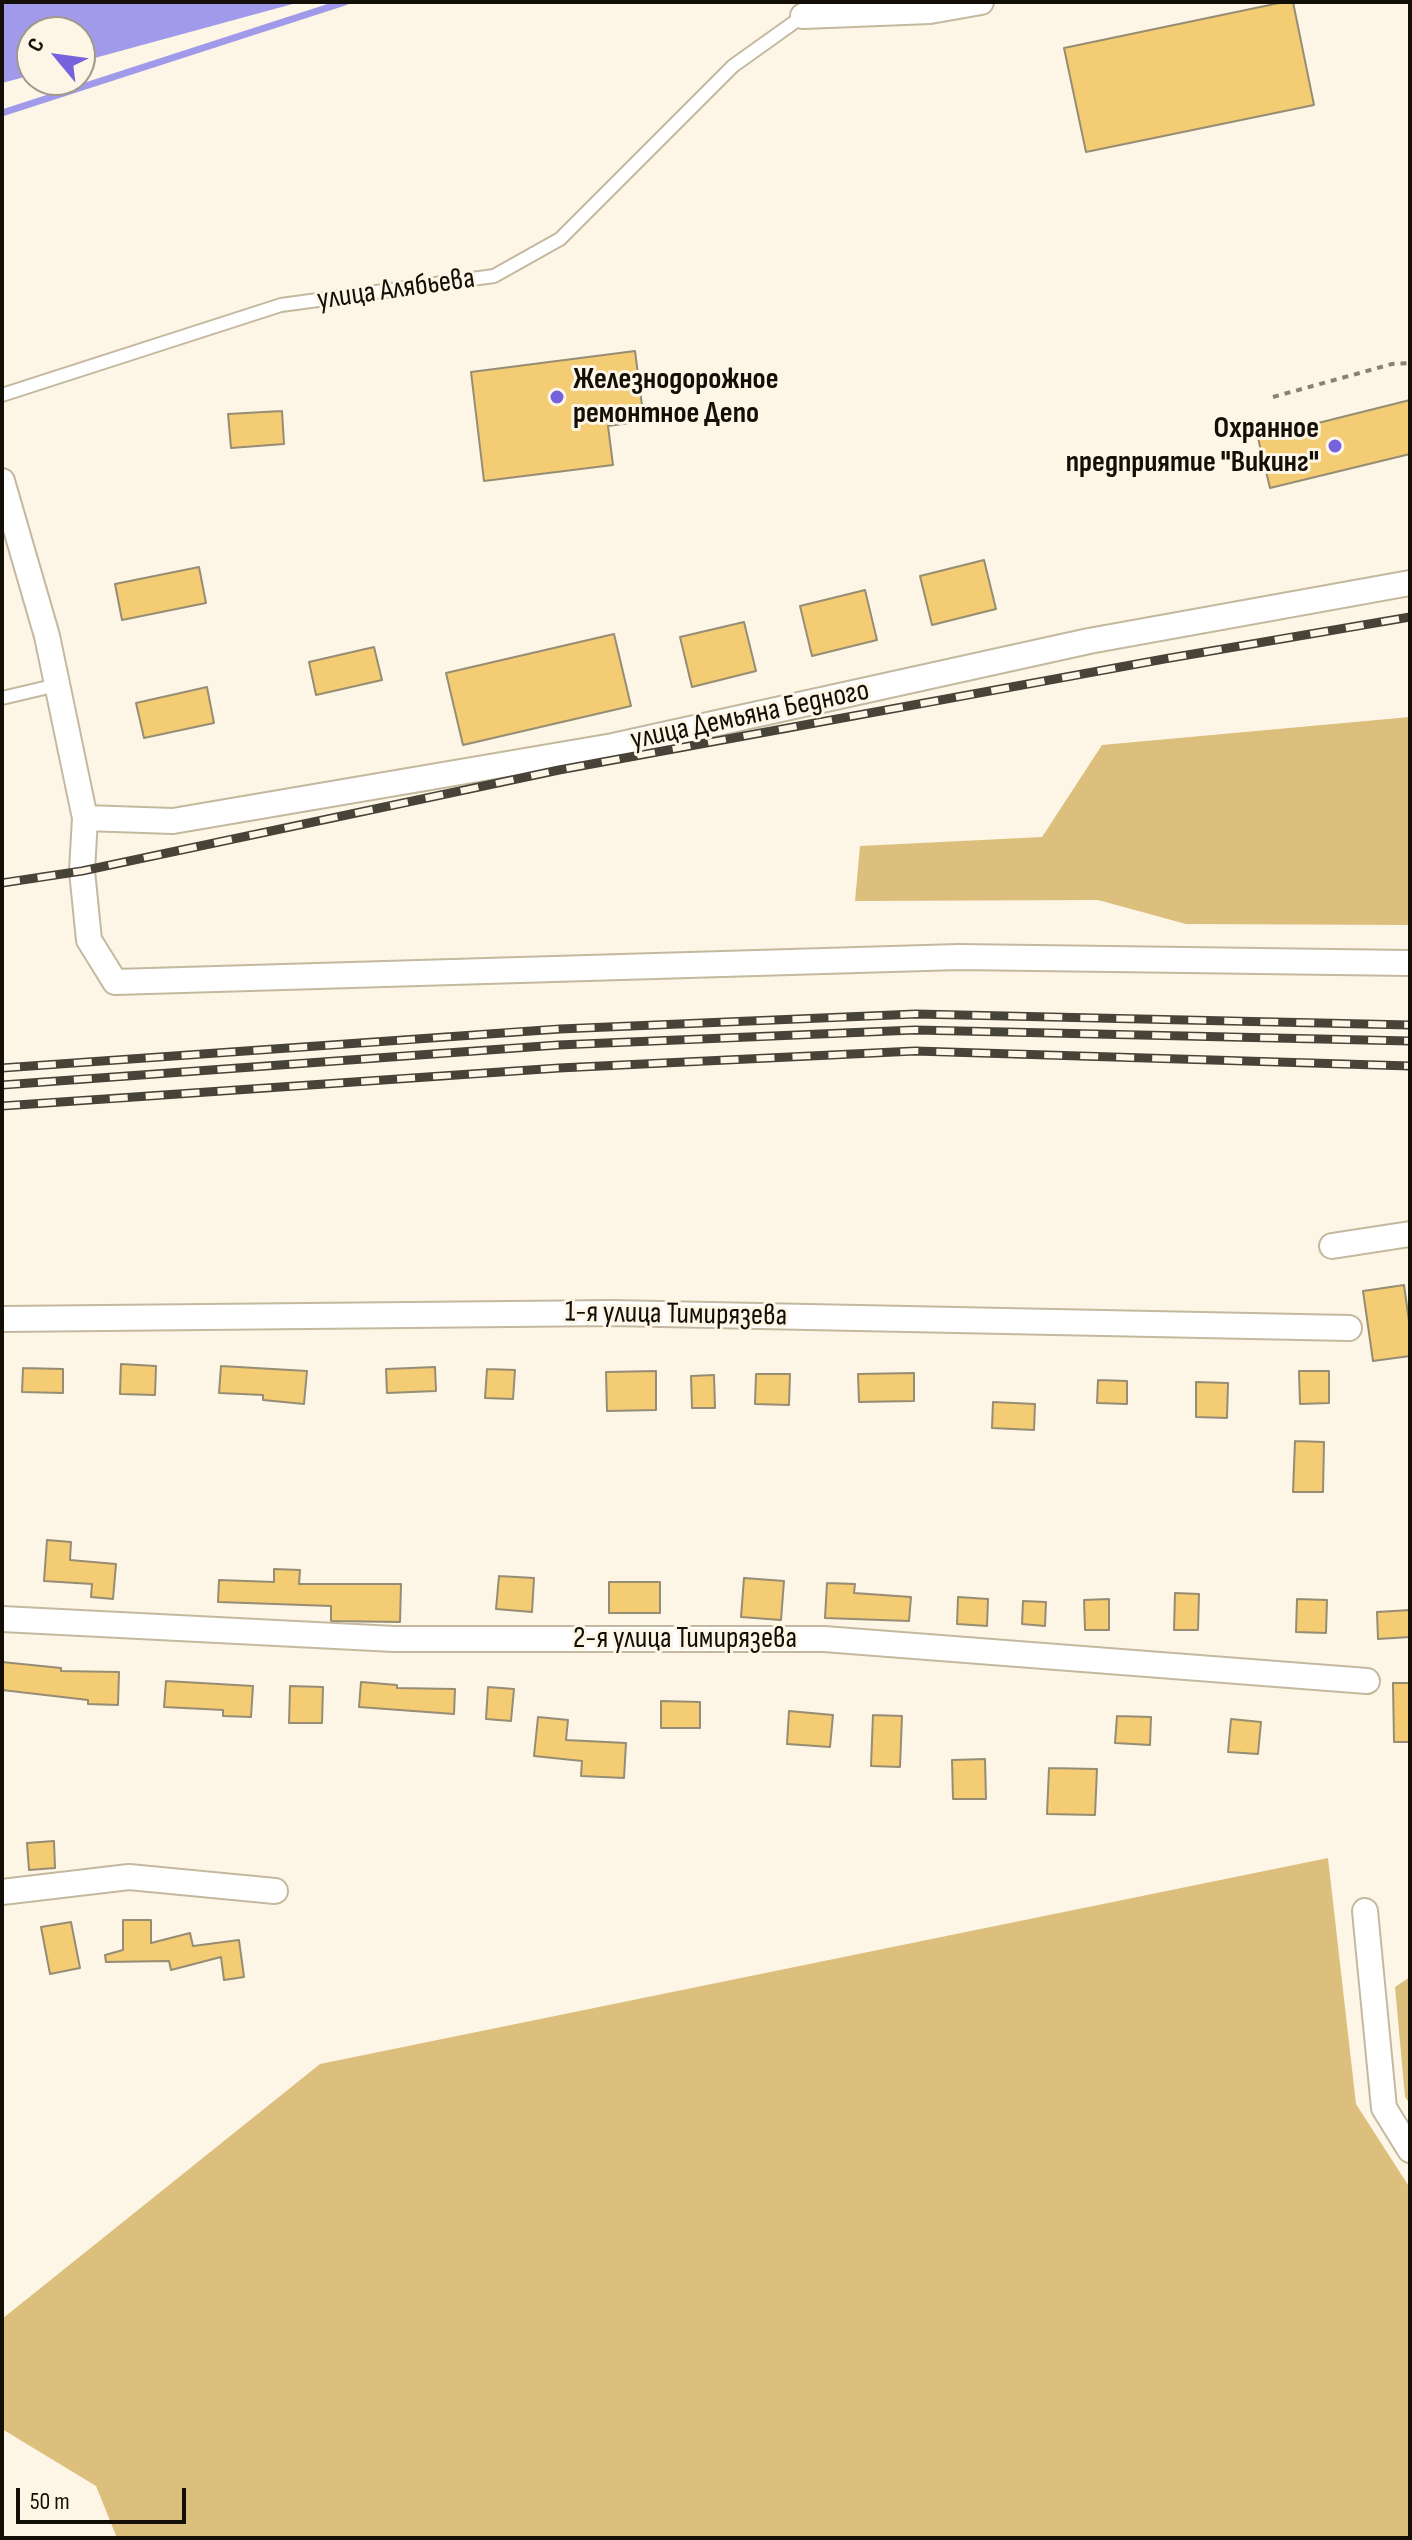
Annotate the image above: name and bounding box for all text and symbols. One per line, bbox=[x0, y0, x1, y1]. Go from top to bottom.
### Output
north arrow bbox=[16, 16, 96, 96]
text: С bbox=[22, 34, 51, 57]
street label: улица Алябьева bbox=[315, 261, 477, 319]
place label: Железнодорожное ремонтное Депо bbox=[573, 362, 778, 432]
marker: Железнодорожное ремонтное Депо bbox=[548, 388, 566, 406]
place label: Охранное предприятие "Викинг" bbox=[1066, 411, 1319, 482]
marker: Охранное предприятие "Викинг" bbox=[1326, 437, 1344, 455]
street label: улица Демьяна Бедного bbox=[627, 673, 873, 759]
street label: 1-я улица Тимирязева bbox=[565, 1295, 787, 1335]
street label: 2-я улица Тимирязева bbox=[573, 1621, 797, 1657]
scale bar bbox=[20, 2472, 190, 2522]
text: 50 m bbox=[30, 2487, 70, 2516]

